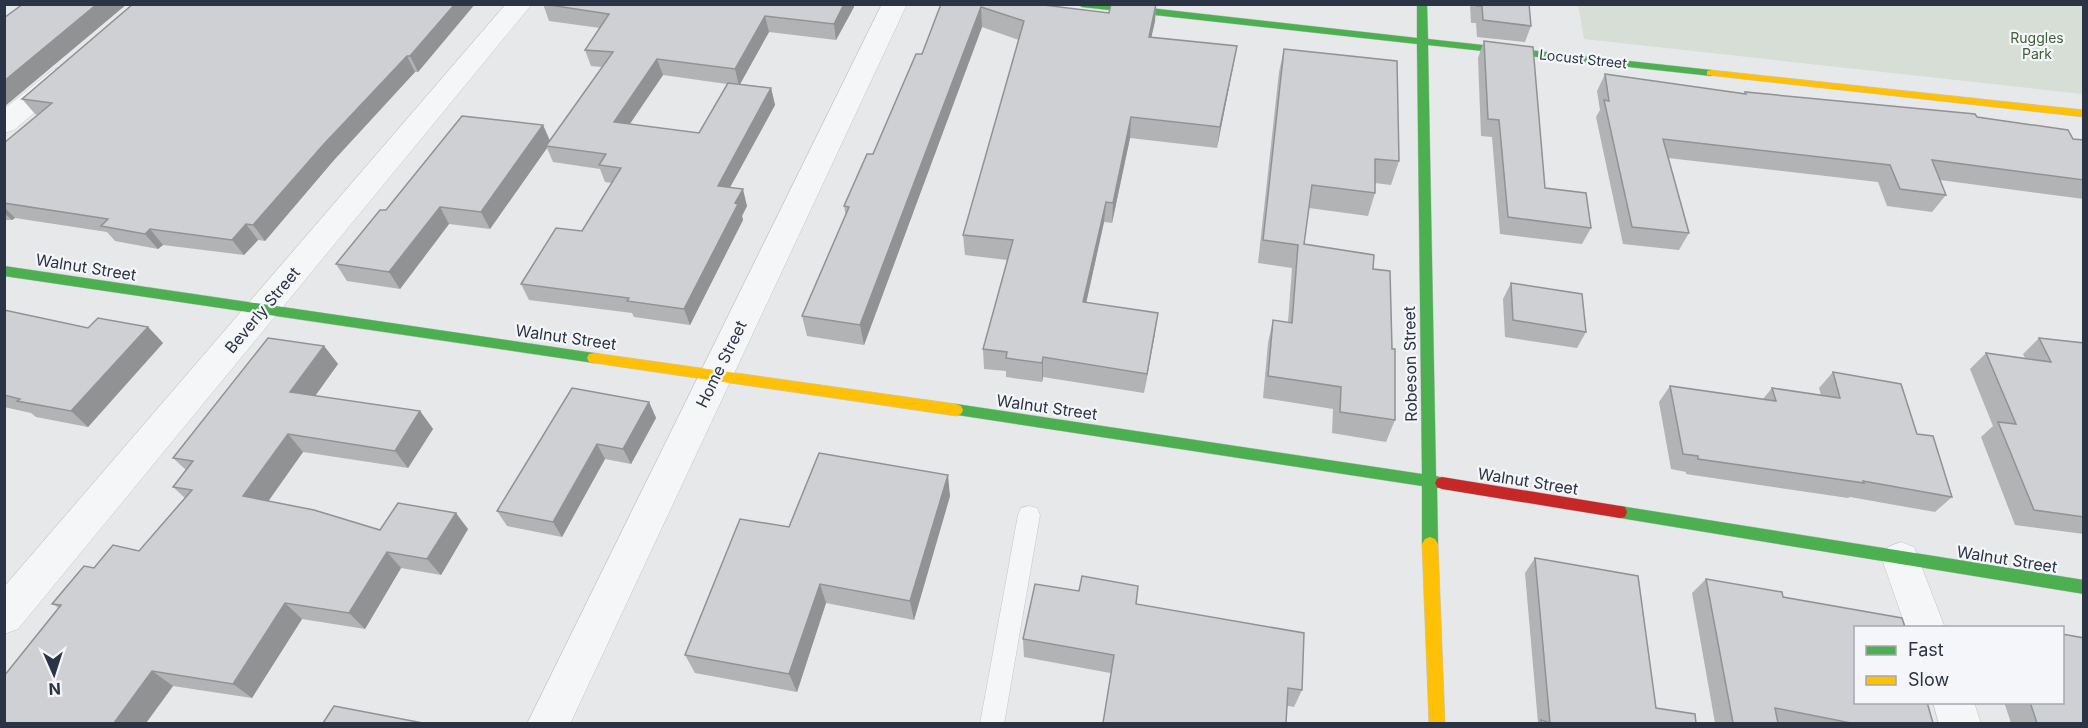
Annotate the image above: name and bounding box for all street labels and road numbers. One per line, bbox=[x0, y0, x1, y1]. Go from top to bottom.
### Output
street label: Locust Street bbox=[1538, 45, 1628, 72]
street label: Walnut Street bbox=[34, 249, 138, 285]
street label: Beverly Street bbox=[220, 263, 304, 357]
street label: Robeson Street bbox=[1399, 306, 1421, 422]
street label: Home Street bbox=[691, 317, 751, 411]
street label: Walnut Street bbox=[514, 320, 618, 354]
street label: Walnut Street bbox=[995, 390, 1099, 424]
street label: Walnut Street bbox=[1476, 463, 1580, 499]
street label: Walnut Street bbox=[1955, 541, 2059, 577]

